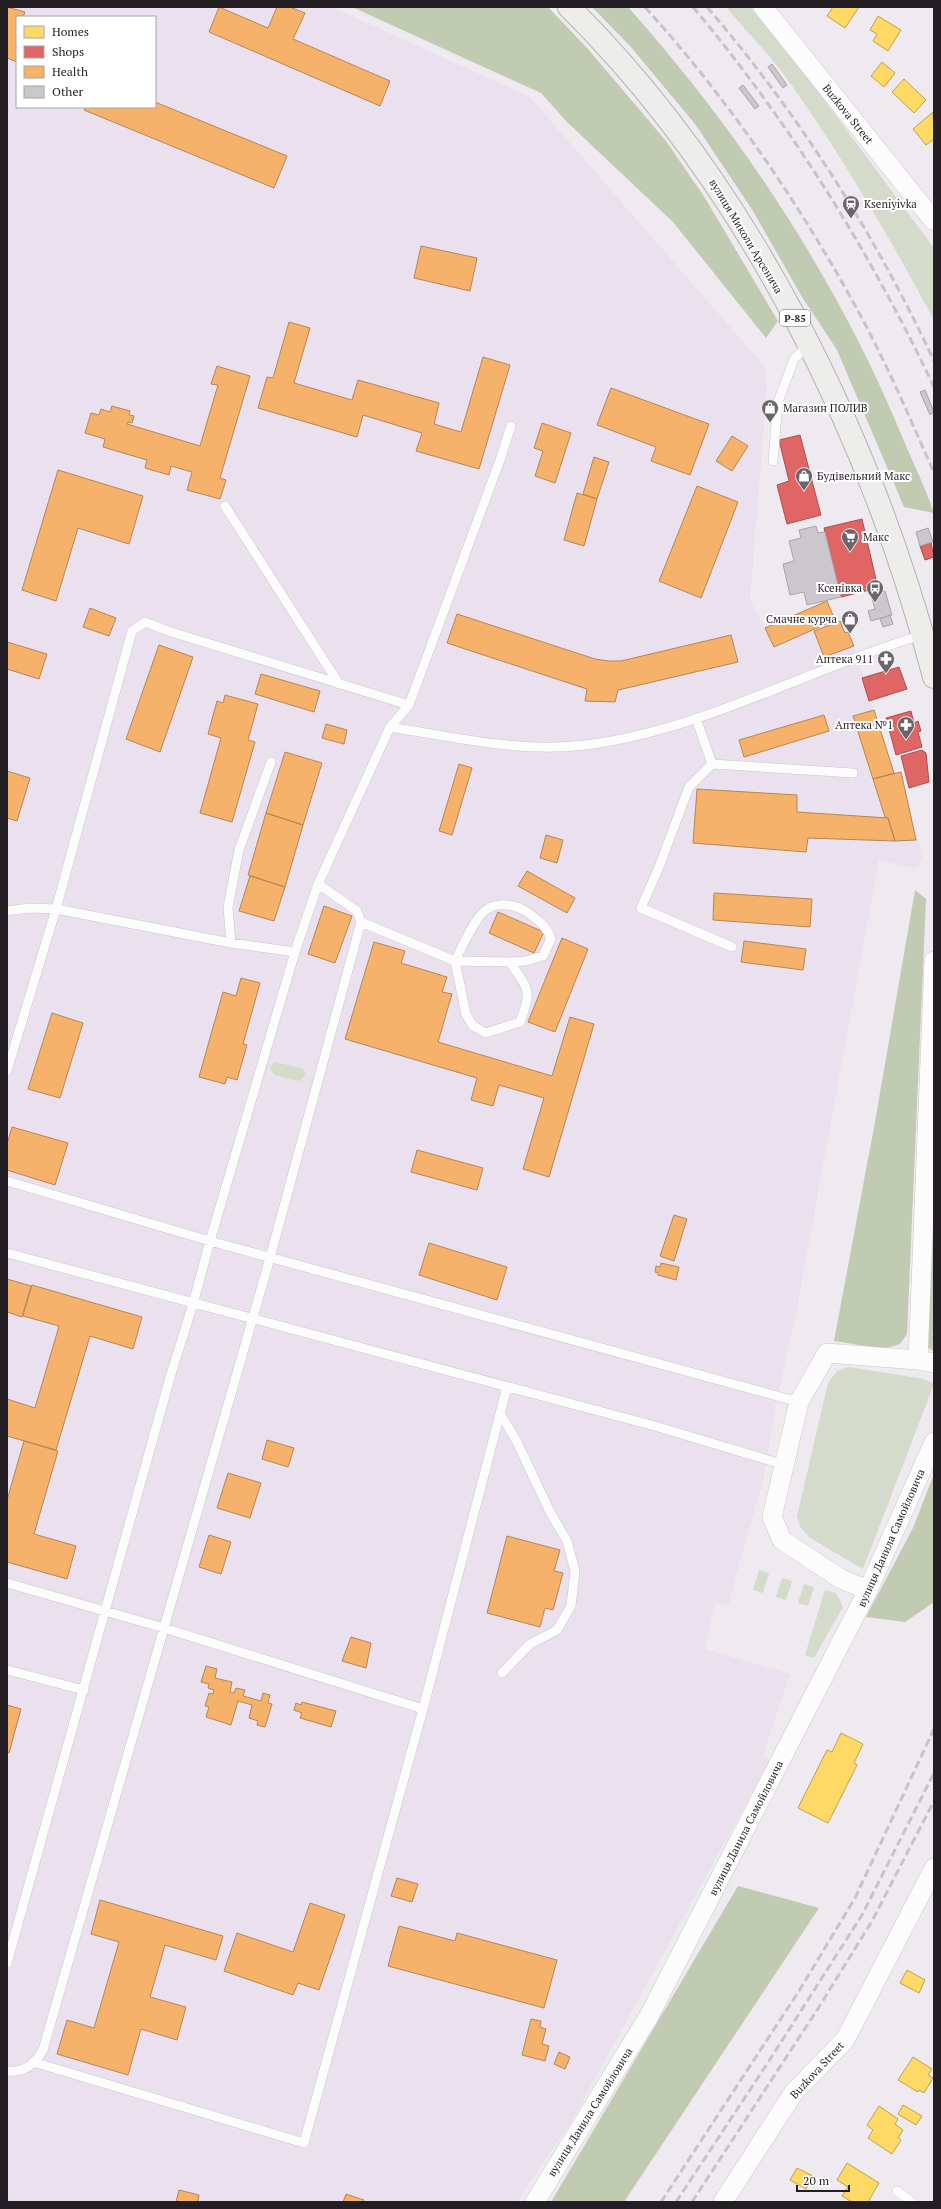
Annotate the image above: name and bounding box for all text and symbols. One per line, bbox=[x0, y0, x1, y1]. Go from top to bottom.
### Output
legend bbox=[16, 16, 156, 108]
text: Homes bbox=[52, 24, 89, 39]
text: Shops bbox=[52, 44, 84, 59]
text: Health bbox=[52, 64, 88, 79]
street label: Buzkova Street bbox=[820, 81, 876, 147]
text: Other bbox=[52, 84, 83, 99]
street label: вулиця Миколи Арсенича bbox=[706, 176, 786, 296]
station icon: Kseniyivka bbox=[841, 194, 861, 219]
place label: Kseniyivka bbox=[864, 197, 917, 211]
road number: Р-85 bbox=[780, 310, 810, 326]
shop icon: Магазин ПОЛИВ bbox=[760, 398, 780, 423]
place label: Магазин ПОЛИВ bbox=[783, 401, 868, 415]
shop icon: Будівельний Макс bbox=[794, 466, 814, 491]
place label: Будівельний Макс bbox=[817, 469, 910, 483]
supermarket icon: Макс bbox=[840, 527, 860, 552]
place label: Макс bbox=[863, 530, 889, 544]
bus stop icon: Ксенівка bbox=[865, 578, 885, 603]
place label: Ксенівка bbox=[817, 581, 862, 595]
shop icon: Смачне курча bbox=[840, 609, 860, 634]
place label: Смачне курча bbox=[766, 612, 837, 626]
pharmacy icon: Аптека 911 bbox=[876, 649, 896, 674]
place label: Аптека 911 bbox=[816, 652, 873, 666]
pharmacy icon: Аптека №1 bbox=[896, 715, 916, 740]
place label: Аптека №1 bbox=[835, 718, 893, 732]
street label: вулиця Данила Самойловича bbox=[854, 1466, 928, 1609]
street label: вулиця Данила Самойловича bbox=[706, 1758, 786, 1898]
street label: Buzkova Street bbox=[787, 2039, 847, 2101]
street label: вулиця Данила Самойловича bbox=[544, 2044, 636, 2179]
scale bar bbox=[797, 2167, 849, 2193]
text: 20 m bbox=[803, 2173, 830, 2188]

